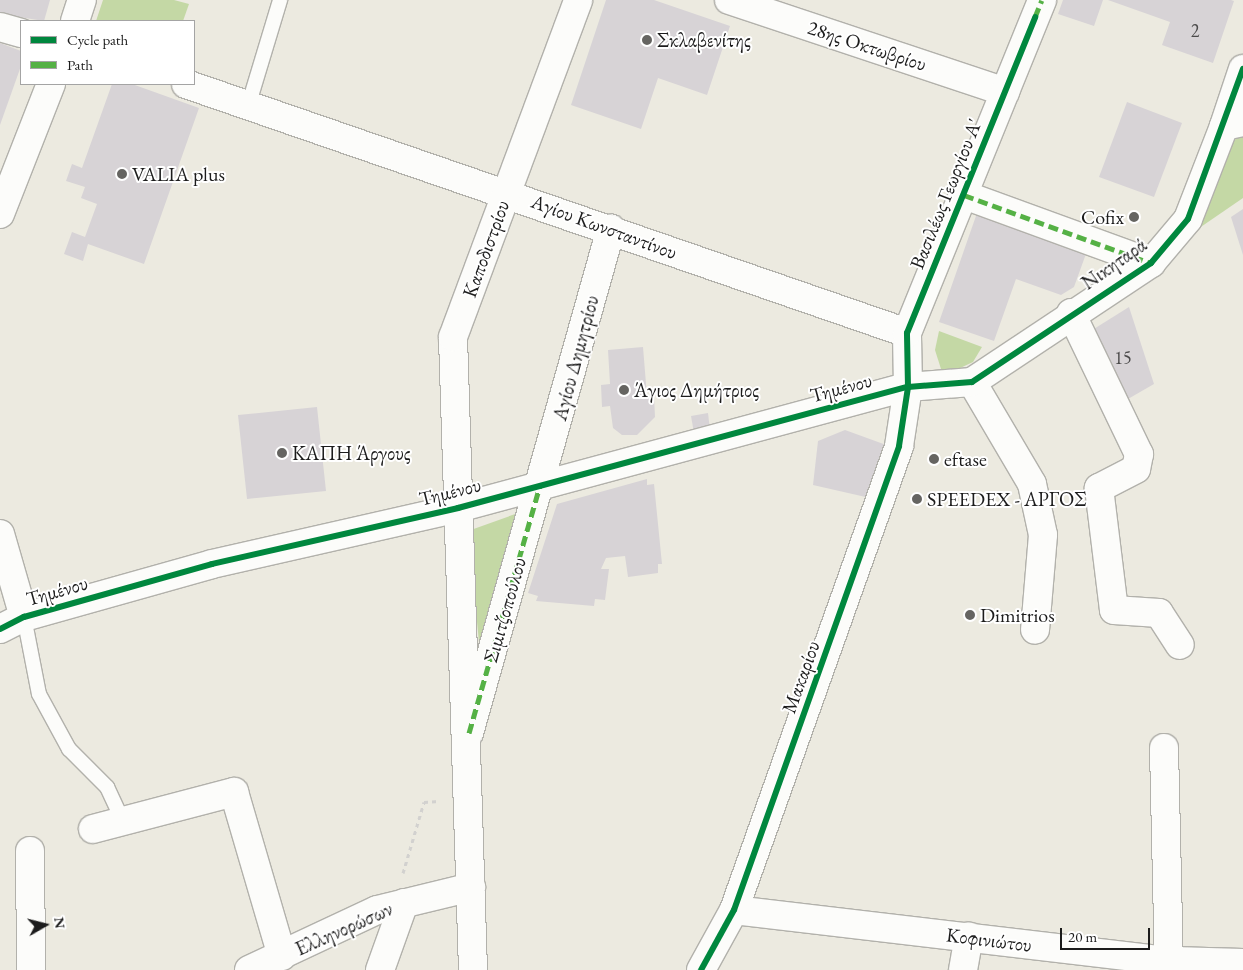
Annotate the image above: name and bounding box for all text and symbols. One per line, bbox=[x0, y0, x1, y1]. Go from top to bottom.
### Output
street label: 28ης Οκτωβρίου bbox=[805, 16, 929, 76]
legend bbox=[20, 20, 195, 85]
house number: 2 bbox=[1191, 20, 1199, 42]
place label: Σκλαβενίτης bbox=[657, 28, 751, 52]
text: Cycle path bbox=[67, 30, 128, 49]
marker: Σκλαβενίτης bbox=[641, 34, 653, 46]
text: Path bbox=[67, 55, 93, 74]
street label: Βασιλέως Γεωργίου Α' bbox=[905, 115, 987, 273]
place label: VALIA plus bbox=[132, 162, 225, 186]
marker: VALIA plus bbox=[116, 168, 128, 180]
street label: Αγίου Κωνσταντίνου bbox=[528, 189, 680, 265]
street label: Καποδιστρίου bbox=[457, 197, 515, 301]
place label: Cofix bbox=[1081, 205, 1124, 229]
marker: Cofix bbox=[1128, 211, 1140, 223]
street label: Νικηταρά bbox=[1077, 233, 1151, 295]
street label: Αγίου Δημητρίου bbox=[548, 293, 604, 423]
house number: 15 bbox=[1114, 347, 1132, 369]
street label: Τημένου bbox=[807, 368, 875, 408]
place label: Άγιος Δημήτριος bbox=[634, 378, 759, 402]
marker: Άγιος Δημήτριος bbox=[618, 384, 630, 396]
place label: ΚΑΠΗ Άργους bbox=[292, 441, 411, 465]
marker: ΚΑΠΗ Άργους bbox=[276, 447, 288, 459]
place label: eftase bbox=[944, 447, 987, 471]
marker: eftase bbox=[928, 453, 940, 465]
street label: Τημένου bbox=[417, 473, 483, 511]
place label: SPEEDEX - ΑΡΓΟΣ bbox=[927, 487, 1086, 511]
marker: SPEEDEX - ΑΡΓΟΣ bbox=[911, 493, 923, 505]
street label: Σιμιτζοπούλου bbox=[479, 555, 531, 665]
street label: Τημένου bbox=[23, 571, 91, 611]
place label: Dimitrios bbox=[980, 603, 1055, 627]
marker: Dimitrios bbox=[964, 609, 976, 621]
street label: Μακαρίου bbox=[777, 637, 825, 717]
street label: Ελληνορώσων bbox=[292, 897, 396, 961]
north arrow bbox=[20, 900, 70, 950]
text: N bbox=[50, 916, 70, 930]
scale bar bbox=[1063, 918, 1153, 950]
street label: Κοφινιώτου bbox=[945, 923, 1033, 957]
text: 20 m bbox=[1068, 927, 1097, 946]

